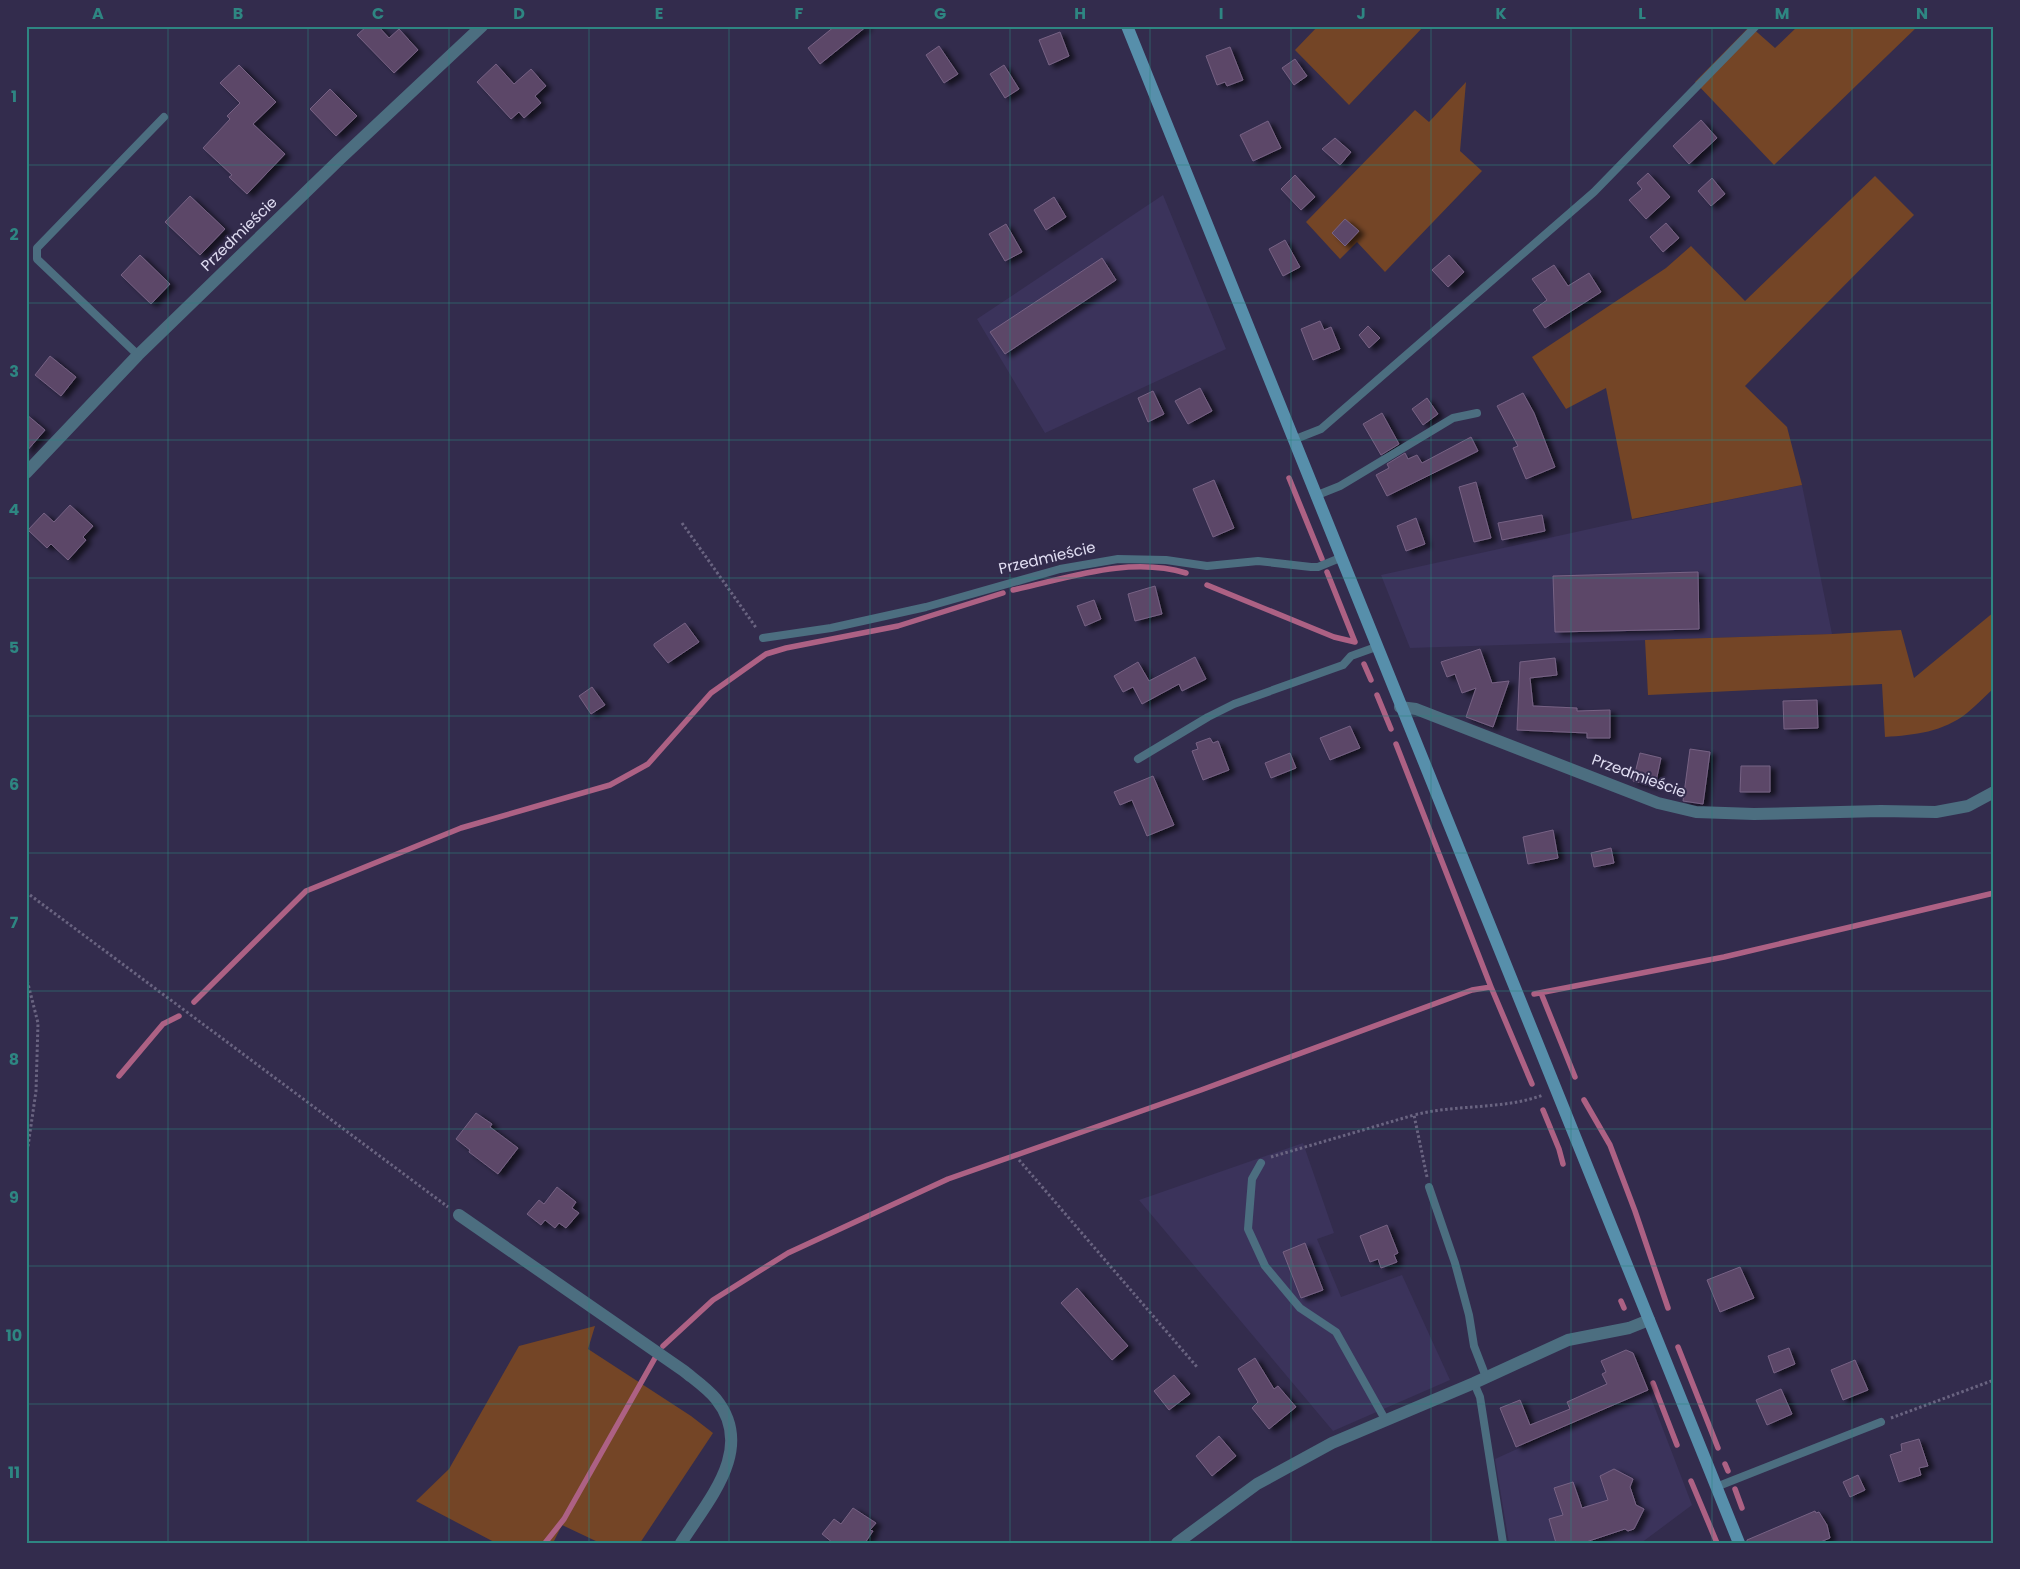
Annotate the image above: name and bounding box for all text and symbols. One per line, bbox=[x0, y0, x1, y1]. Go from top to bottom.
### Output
text: A bbox=[92, 2, 104, 25]
text: B bbox=[233, 2, 243, 25]
text: C bbox=[372, 2, 384, 25]
text: D bbox=[513, 2, 525, 25]
text: E bbox=[655, 2, 663, 25]
text: F bbox=[795, 2, 804, 25]
text: G bbox=[934, 2, 946, 25]
text: H bbox=[1074, 2, 1086, 25]
text: I bbox=[1219, 2, 1223, 25]
text: J bbox=[1356, 2, 1366, 25]
text: K bbox=[1495, 2, 1507, 25]
text: L bbox=[1638, 2, 1646, 25]
text: M bbox=[1775, 2, 1789, 25]
text: N bbox=[1916, 2, 1928, 25]
text: 1 bbox=[11, 85, 17, 108]
street label: Przedmieście bbox=[196, 192, 282, 276]
text: 2 bbox=[9, 223, 19, 246]
text: 3 bbox=[9, 360, 19, 383]
text: 4 bbox=[9, 498, 20, 521]
street label: Przedmieście bbox=[996, 536, 1097, 579]
text: 5 bbox=[9, 636, 19, 659]
street label: Przedmieście bbox=[1589, 749, 1689, 802]
text: 6 bbox=[9, 773, 19, 796]
text: 7 bbox=[10, 911, 19, 934]
text: 8 bbox=[9, 1048, 19, 1071]
text: 9 bbox=[9, 1186, 19, 1209]
text: 10 bbox=[6, 1324, 22, 1347]
text: 11 bbox=[8, 1461, 20, 1484]

